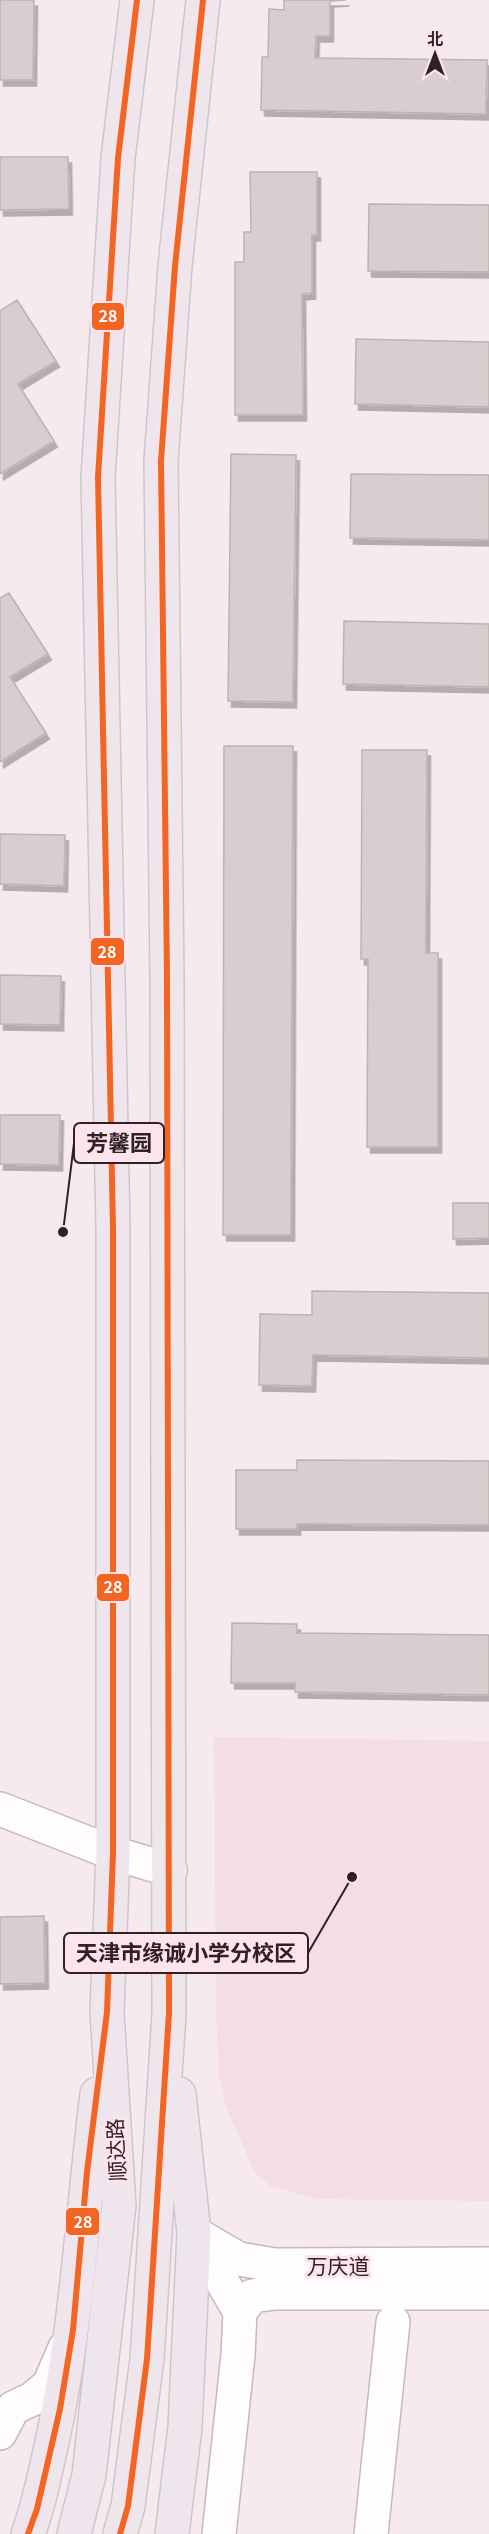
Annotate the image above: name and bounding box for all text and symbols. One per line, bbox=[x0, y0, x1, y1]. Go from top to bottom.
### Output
north arrow bbox=[405, 24, 465, 84]
text: 北 bbox=[427, 26, 443, 50]
line badge: 28 bbox=[91, 302, 125, 331]
text: 28 bbox=[99, 303, 117, 327]
line badge: 28 bbox=[90, 937, 125, 966]
text: 28 bbox=[98, 939, 116, 963]
callout: 芳馨园 bbox=[74, 1123, 164, 1163]
text: 芳馨园 bbox=[86, 1125, 152, 1157]
line badge: 28 bbox=[96, 1573, 130, 1602]
text: 28 bbox=[104, 1574, 122, 1598]
callout: 天津市缘诚小学分校区 bbox=[64, 1933, 308, 1973]
text: 天津市缘诚小学分校区 bbox=[76, 1935, 296, 1967]
street label: 顺达路 bbox=[98, 2118, 132, 2182]
line badge: 28 bbox=[65, 2207, 100, 2236]
text: 28 bbox=[74, 2209, 92, 2233]
street label: 万庆道 bbox=[307, 2250, 370, 2280]

